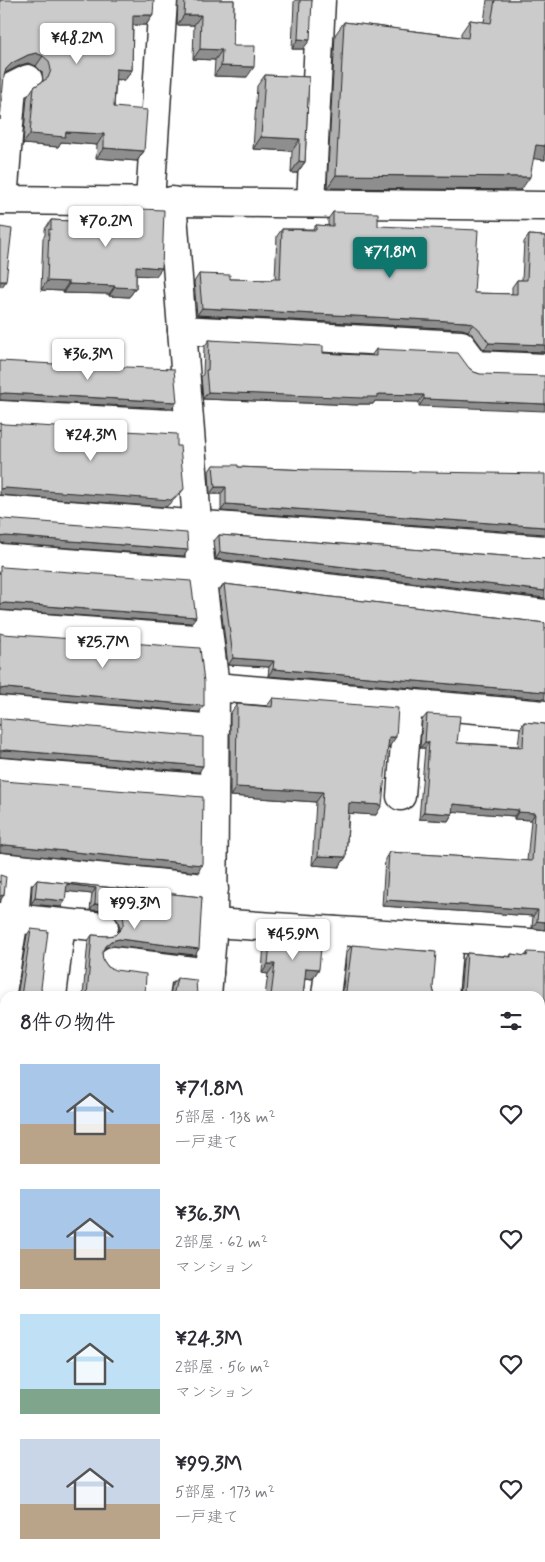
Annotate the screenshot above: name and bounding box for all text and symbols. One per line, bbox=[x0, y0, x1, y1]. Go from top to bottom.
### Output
pin: ¥48.2M bbox=[36, 22, 118, 65]
text: ¥48.2M bbox=[51, 28, 103, 49]
pin: ¥70.2M bbox=[65, 206, 147, 248]
text: ¥70.2M bbox=[79, 211, 133, 232]
pin: ¥71.8M bbox=[349, 236, 431, 279]
text: ¥71.8M bbox=[364, 242, 416, 263]
pin: ¥36.3M bbox=[47, 338, 129, 381]
text: ¥36.3M bbox=[63, 344, 113, 365]
pin: ¥24.3M bbox=[50, 420, 132, 462]
text: ¥24.3M bbox=[65, 425, 117, 446]
pin: ¥25.7M bbox=[62, 626, 144, 669]
text: ¥25.7M bbox=[77, 632, 129, 653]
pin: ¥99.3M bbox=[94, 888, 176, 930]
text: ¥99.3M bbox=[109, 893, 161, 914]
pin: ¥45.9M bbox=[252, 918, 334, 961]
text: ¥45.9M bbox=[267, 924, 319, 945]
icon: filters bbox=[497, 1007, 525, 1035]
text: 8件の物件 bbox=[20, 1009, 116, 1037]
text: ¥71.8M bbox=[175, 1075, 244, 1103]
icon: home bbox=[60, 1084, 120, 1144]
icon: heart bbox=[497, 1100, 525, 1128]
text: 5部屋 · 138 m² bbox=[175, 1107, 276, 1128]
text: 一戸建て bbox=[175, 1132, 239, 1153]
text: ¥36.3M bbox=[175, 1200, 241, 1228]
icon: home bbox=[60, 1209, 120, 1269]
icon: heart bbox=[497, 1225, 525, 1253]
text: 2部屋 · 62 m² bbox=[175, 1232, 268, 1253]
text: マンション bbox=[175, 1257, 254, 1278]
text: ¥24.3M bbox=[175, 1325, 242, 1353]
icon: home bbox=[60, 1334, 120, 1394]
icon: heart bbox=[497, 1350, 525, 1378]
text: 2部屋 · 56 m² bbox=[175, 1357, 270, 1378]
text: マンション bbox=[175, 1382, 254, 1403]
text: ¥99.3M bbox=[175, 1450, 242, 1478]
icon: home bbox=[60, 1459, 120, 1519]
icon: heart bbox=[497, 1475, 525, 1503]
text: 5部屋 · 173 m² bbox=[175, 1482, 275, 1503]
text: 一戸建て bbox=[175, 1507, 239, 1528]

